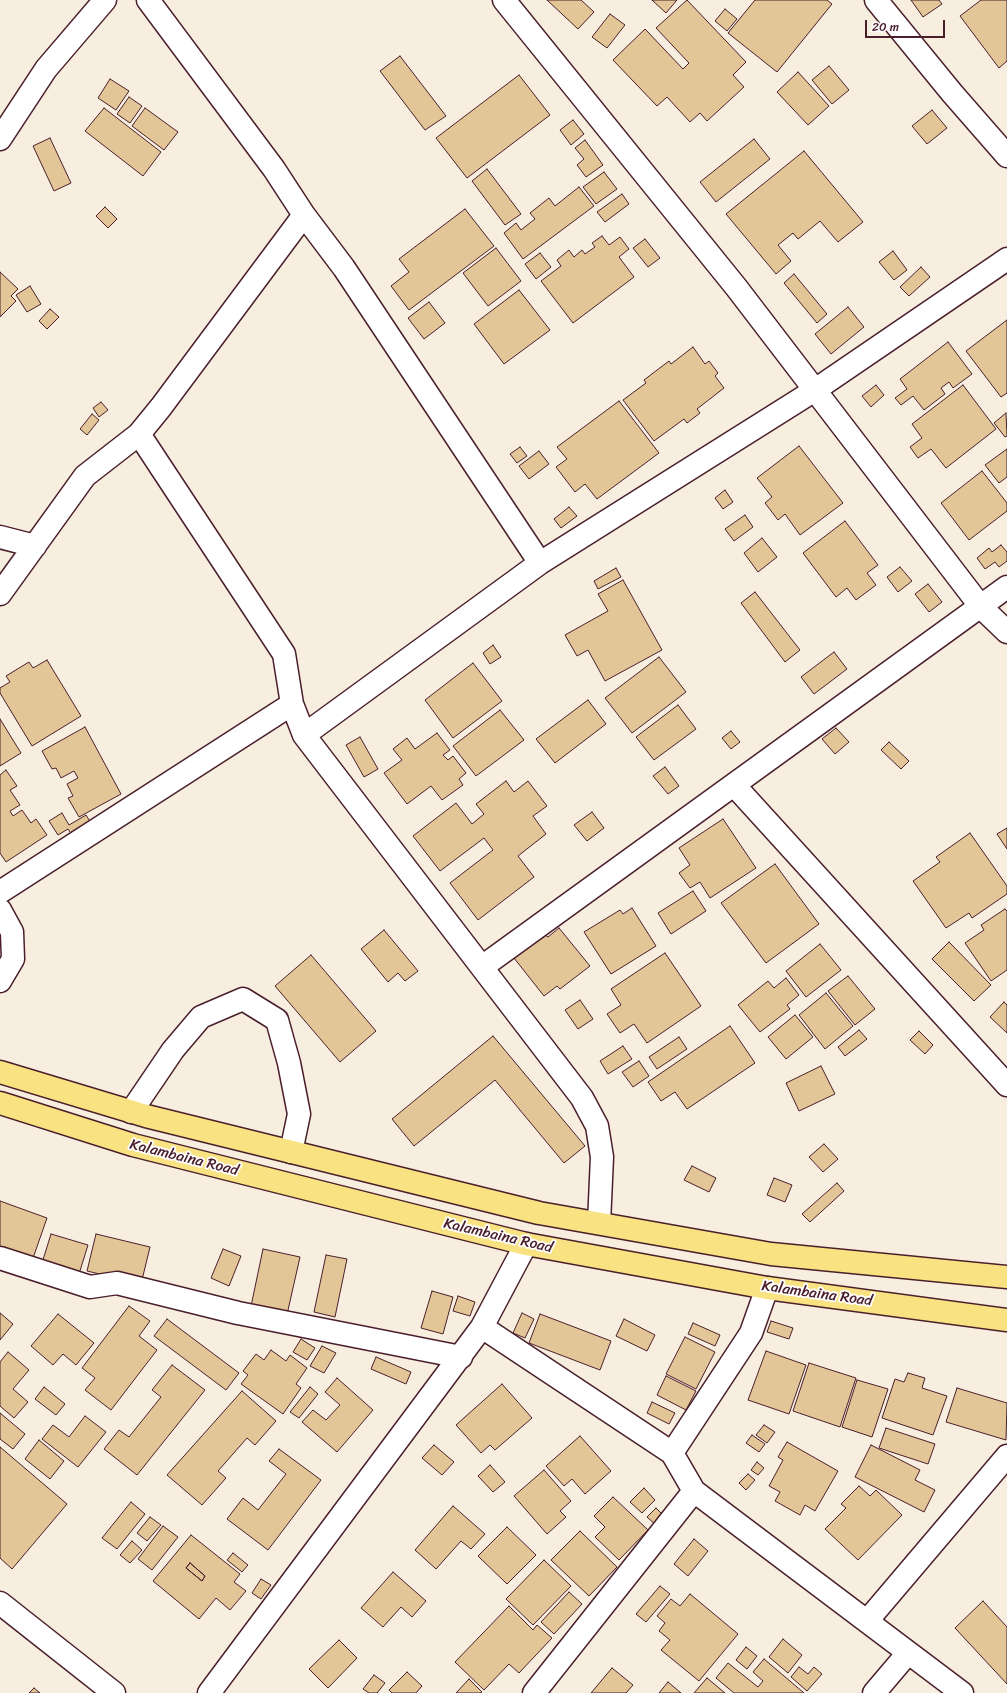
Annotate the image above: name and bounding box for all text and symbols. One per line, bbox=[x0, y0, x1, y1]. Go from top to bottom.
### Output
scale bar bbox=[867, 12, 947, 38]
text: 20 m bbox=[872, 16, 899, 38]
street label: Kalambaina Road bbox=[128, 1136, 240, 1180]
street label: Kalambaina Road bbox=[442, 1215, 554, 1257]
street label: Kalambaina Road bbox=[761, 1277, 873, 1311]

